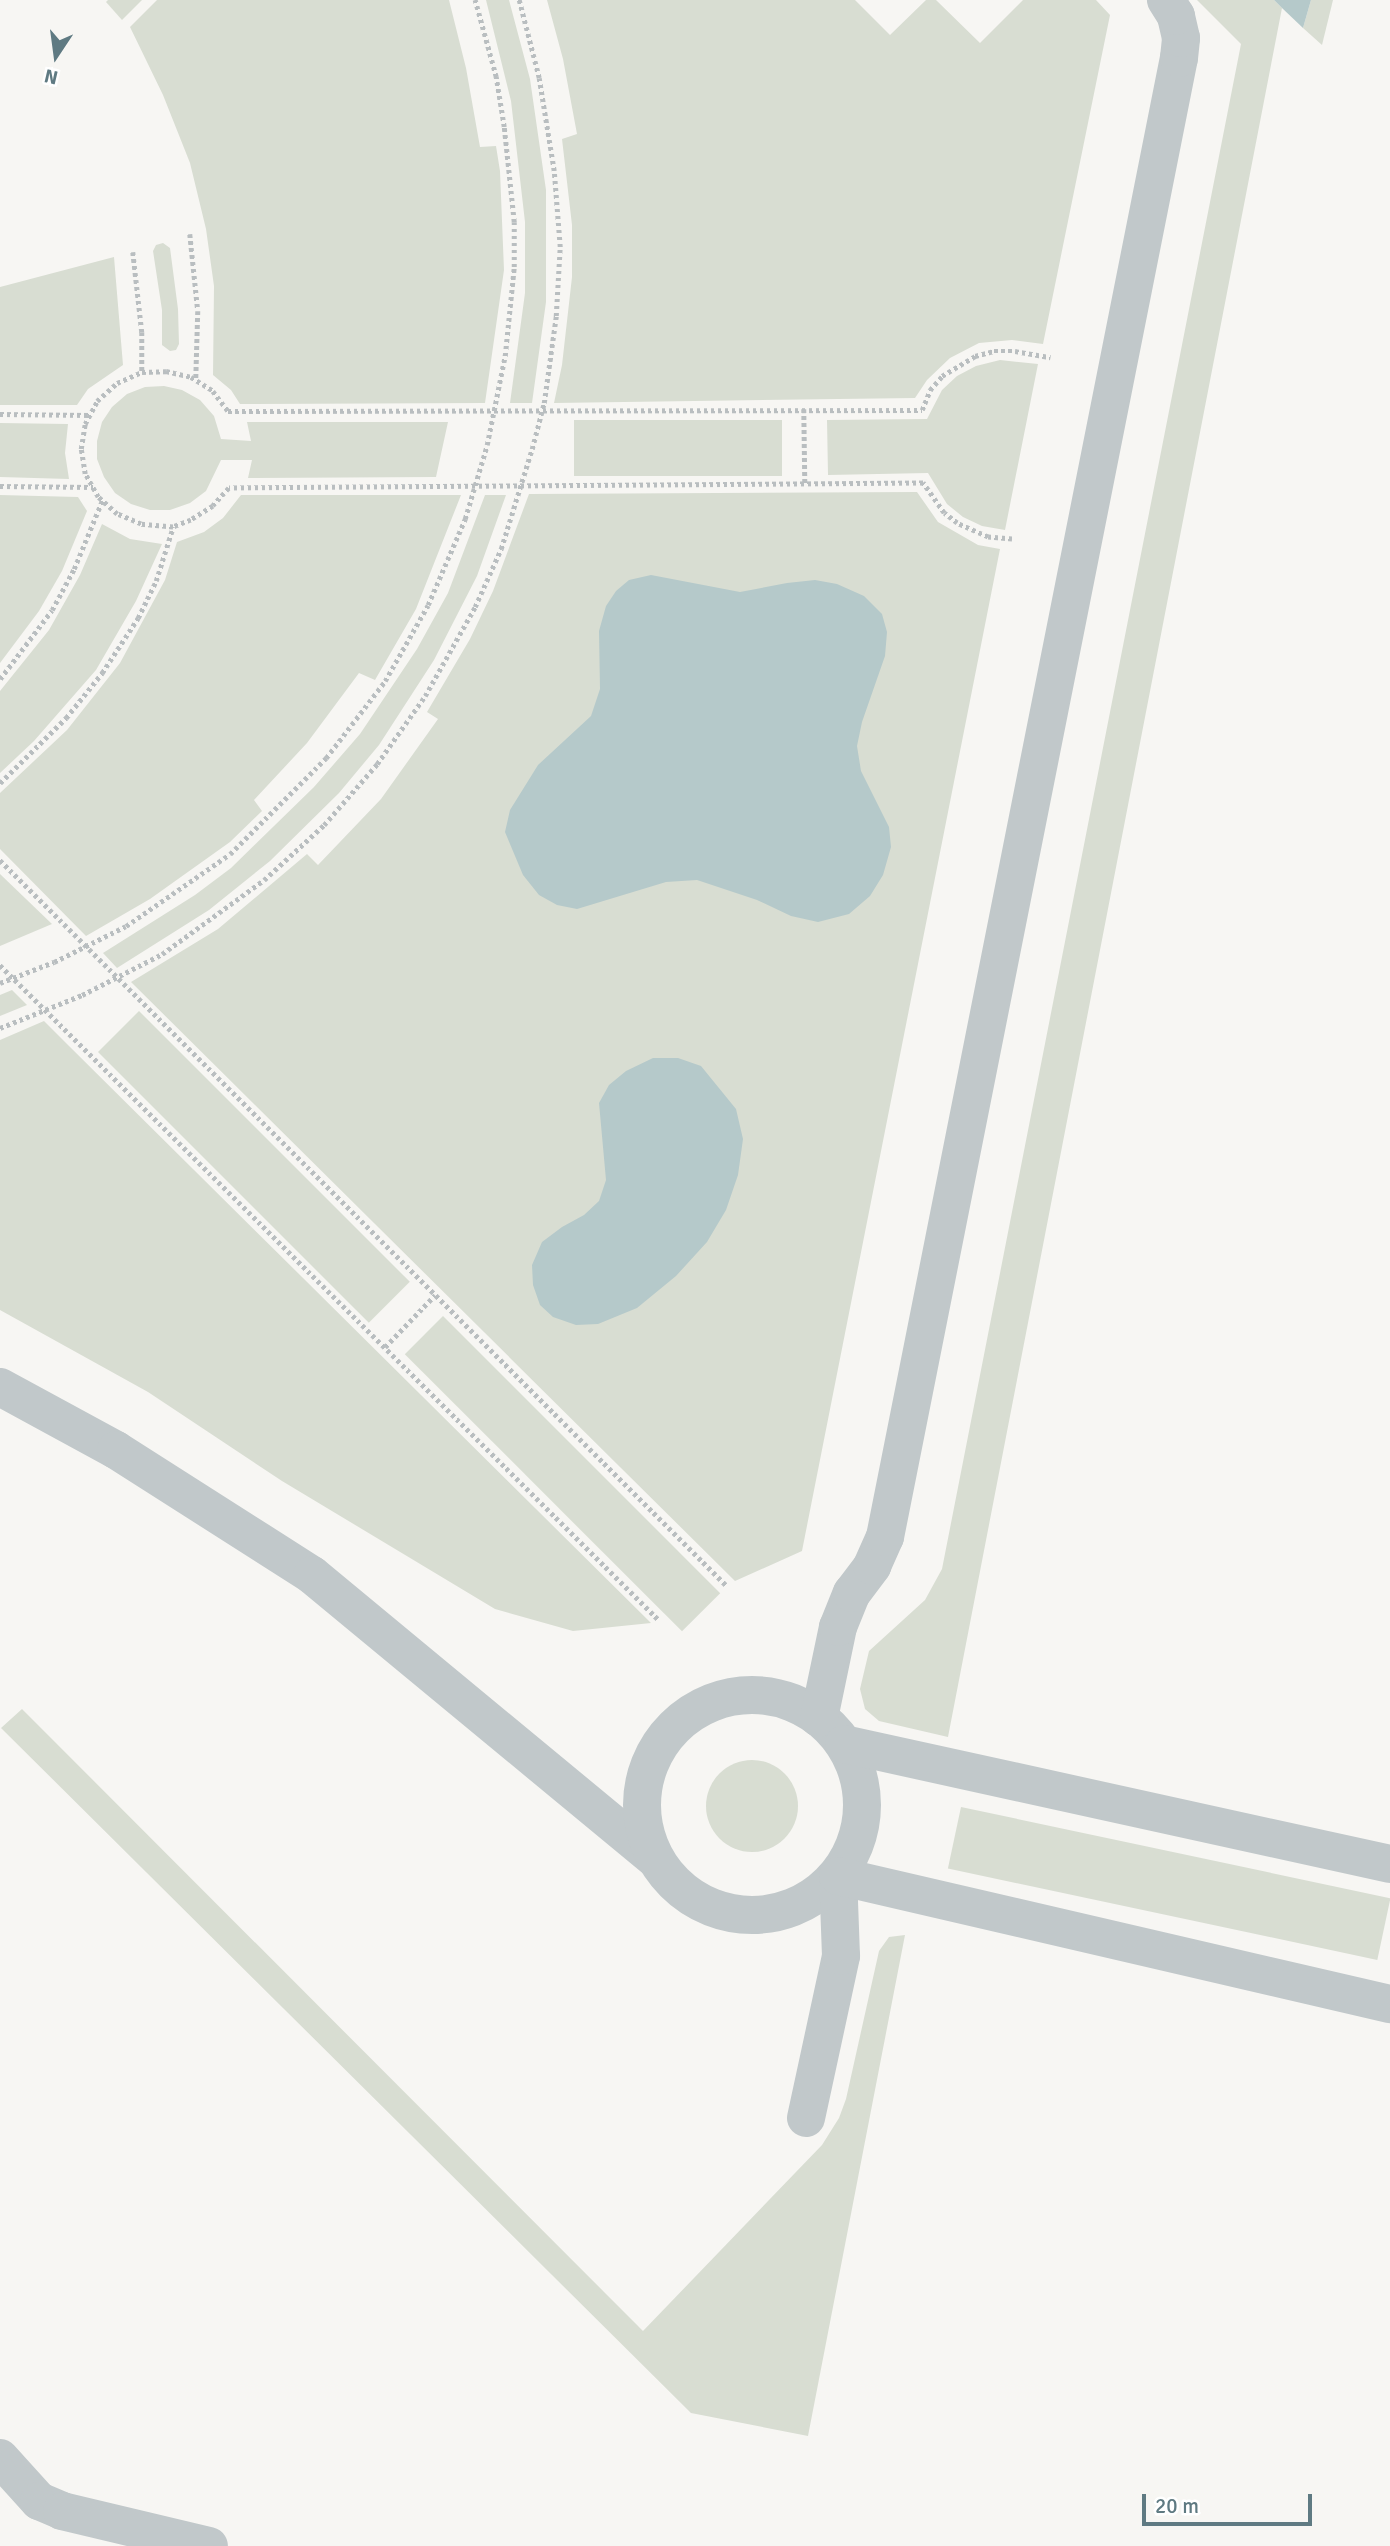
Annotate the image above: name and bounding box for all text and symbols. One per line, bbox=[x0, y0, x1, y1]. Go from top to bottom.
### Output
north arrow bbox=[21, 21, 91, 91]
text: N bbox=[42, 63, 60, 90]
scale bar bbox=[1145, 2480, 1315, 2524]
text: 20 m bbox=[1155, 2493, 1199, 2519]

